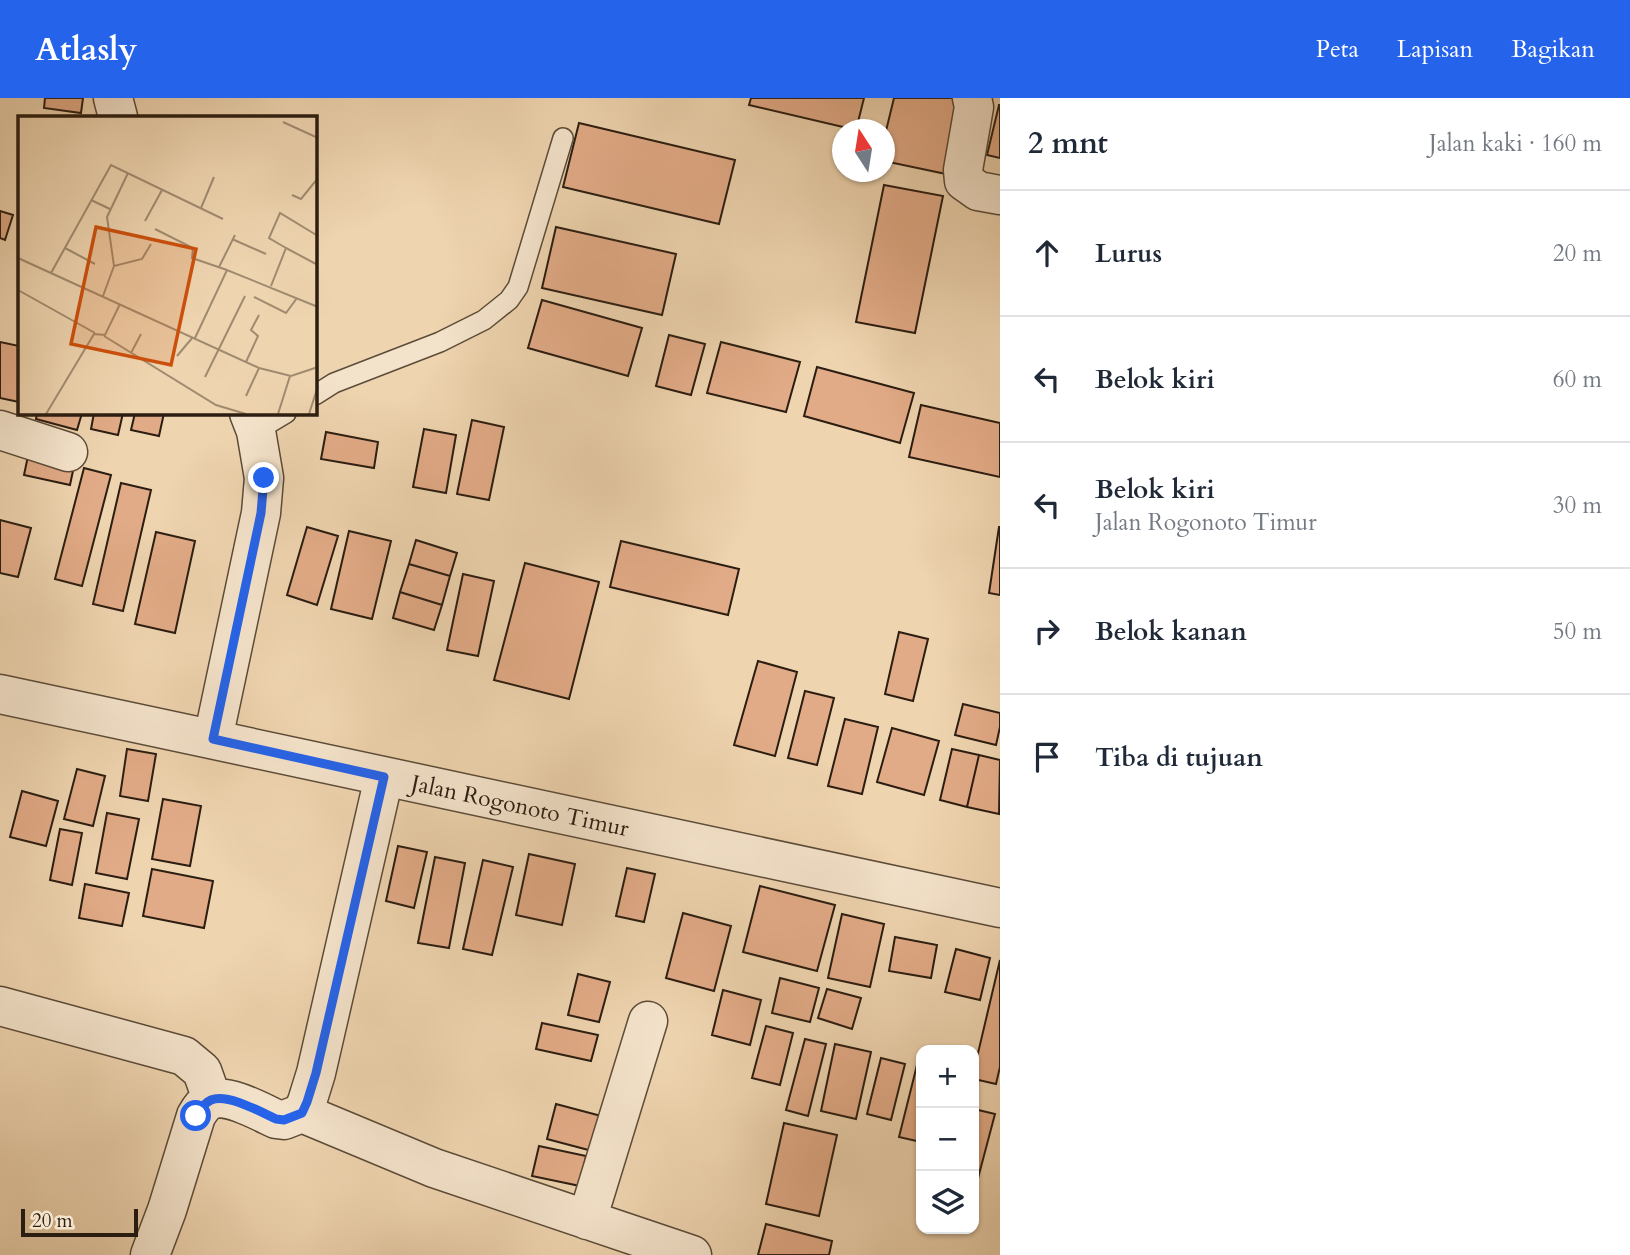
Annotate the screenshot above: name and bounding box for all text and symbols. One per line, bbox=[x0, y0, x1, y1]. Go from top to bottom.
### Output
text: Atlasly bbox=[35, 27, 137, 72]
text: Peta bbox=[1316, 33, 1359, 66]
text: Lapisan bbox=[1397, 33, 1473, 66]
text: Bagikan bbox=[1511, 33, 1595, 66]
inset map bbox=[18, 116, 317, 415]
north arrow bbox=[832, 119, 895, 182]
text: 2 mnt bbox=[1028, 123, 1108, 164]
text: Jalan kaki · 160 m bbox=[1429, 128, 1602, 159]
icon: ahead bbox=[1028, 234, 1066, 272]
text: Lurus bbox=[1095, 236, 1162, 271]
text: 20 m bbox=[1553, 238, 1602, 269]
icon: left bbox=[1028, 360, 1066, 398]
text: Belok kiri bbox=[1095, 362, 1215, 397]
text: 60 m bbox=[1553, 364, 1602, 395]
route end bbox=[248, 462, 279, 493]
text: Belok kiri bbox=[1095, 472, 1215, 507]
icon: left bbox=[1028, 486, 1066, 524]
text: 30 m bbox=[1553, 490, 1602, 521]
text: Jalan Rogonoto Timur bbox=[1095, 507, 1317, 538]
icon: right bbox=[1028, 612, 1066, 650]
text: Belok kanan bbox=[1095, 614, 1247, 649]
text: 50 m bbox=[1553, 616, 1602, 647]
icon: arrive bbox=[1028, 738, 1066, 776]
text: Tiba di tujuan bbox=[1095, 740, 1263, 775]
street label: Jalan Rogonoto Timur bbox=[406, 766, 632, 844]
map controls bbox=[916, 1045, 979, 1234]
button: + bbox=[916, 1045, 979, 1108]
route start bbox=[180, 1100, 211, 1131]
button: − bbox=[916, 1108, 979, 1171]
button: layers bbox=[916, 1171, 979, 1234]
scale bar bbox=[21, 1206, 138, 1238]
text: 20 m bbox=[32, 1208, 73, 1234]

